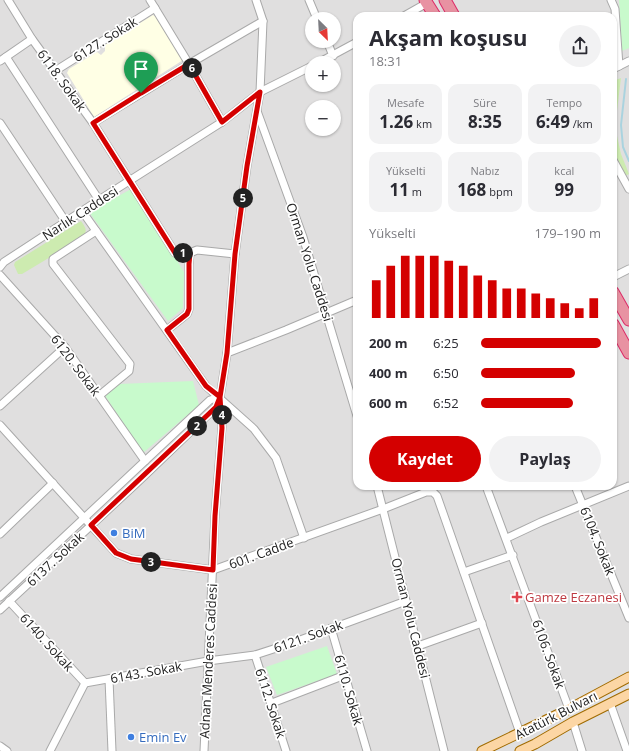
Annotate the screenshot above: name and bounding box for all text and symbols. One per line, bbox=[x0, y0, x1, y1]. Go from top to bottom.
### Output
street label: 6127. Sokak bbox=[70, 12, 141, 66]
north arrow bbox=[305, 12, 341, 48]
map controls bbox=[305, 12, 341, 136]
text: Akşam koşusu bbox=[369, 22, 527, 52]
button: share bbox=[559, 25, 601, 67]
street label: 6118. Sokak bbox=[33, 45, 91, 115]
pin bbox=[124, 52, 158, 93]
text: 18:31 bbox=[369, 52, 402, 70]
button: + bbox=[305, 56, 341, 92]
icon: arrive bbox=[130, 58, 152, 80]
pin: 6 bbox=[182, 58, 202, 78]
text: 6 bbox=[189, 60, 195, 75]
text: Mesafe bbox=[387, 95, 424, 110]
text: Süre bbox=[473, 95, 497, 110]
text: Tempo bbox=[546, 95, 582, 110]
button: − bbox=[305, 100, 341, 136]
text: 1.26 bbox=[379, 110, 413, 133]
text: 8:35 bbox=[468, 110, 502, 133]
text: 6:49 bbox=[536, 110, 570, 133]
text: km bbox=[413, 116, 432, 131]
text: /km bbox=[570, 116, 593, 131]
text: Yükselti bbox=[386, 163, 425, 178]
text: Nabız bbox=[470, 163, 500, 178]
text: kcal bbox=[554, 163, 574, 178]
text: 11 bbox=[389, 178, 409, 201]
text: 168 bbox=[457, 178, 486, 201]
text: 99 bbox=[555, 178, 574, 201]
street label: Narlık Caddesi bbox=[39, 182, 121, 244]
text: m bbox=[409, 184, 422, 199]
text: bpm bbox=[486, 184, 513, 199]
pin: 5 bbox=[233, 188, 253, 208]
text: 5 bbox=[240, 190, 246, 205]
street label: Orman Yolu Caddesi bbox=[282, 200, 338, 324]
text: Yükselti bbox=[369, 224, 416, 242]
text: 179–190 m bbox=[534, 224, 601, 242]
pin: 1 bbox=[173, 243, 193, 263]
text: 1 bbox=[180, 245, 186, 260]
street label: 6120. Sokak bbox=[47, 331, 105, 399]
text: 200 m bbox=[369, 334, 407, 352]
text: 6:25 bbox=[433, 334, 459, 352]
text: 400 m bbox=[369, 364, 407, 382]
text: 6:50 bbox=[433, 364, 459, 382]
text: 600 m bbox=[369, 394, 407, 412]
text: 6:52 bbox=[433, 394, 459, 412]
pin: 4 bbox=[212, 405, 232, 425]
text: 4 bbox=[219, 407, 225, 422]
pin: 2 bbox=[187, 416, 207, 436]
text: 2 bbox=[194, 418, 200, 433]
button: Kaydet bbox=[369, 436, 481, 482]
button: Paylaş bbox=[489, 436, 601, 482]
street label: 6104. Sokak bbox=[576, 504, 620, 578]
place label: BiM bbox=[122, 524, 145, 542]
street label: 6137. Sokak bbox=[22, 528, 88, 590]
marker: BiM bbox=[109, 528, 119, 538]
street label: 601. Cadde bbox=[226, 533, 296, 573]
pin: 3 bbox=[141, 552, 161, 572]
text: 3 bbox=[148, 554, 154, 569]
street label: Orman Yolu Caddesi bbox=[387, 556, 435, 680]
street label: Adnan Menderes Caddesi bbox=[195, 583, 221, 739]
place label: Gamze Eczanesi bbox=[525, 588, 622, 606]
marker: Gamze Eczanesi bbox=[512, 592, 522, 602]
street label: 6140. Sokak bbox=[16, 609, 78, 675]
street label: 6121. Sokak bbox=[271, 615, 345, 657]
street label: 6106. Sokak bbox=[528, 617, 570, 691]
street label: 6110. Sokak bbox=[330, 653, 368, 727]
street label: 6143. Sokak bbox=[109, 657, 183, 687]
street label: 6112. Sokak bbox=[251, 666, 291, 740]
street label: Atatürk Bulvarı bbox=[512, 687, 600, 743]
place label: Emin Ev bbox=[139, 728, 187, 746]
marker: Emin Ev bbox=[126, 732, 136, 742]

